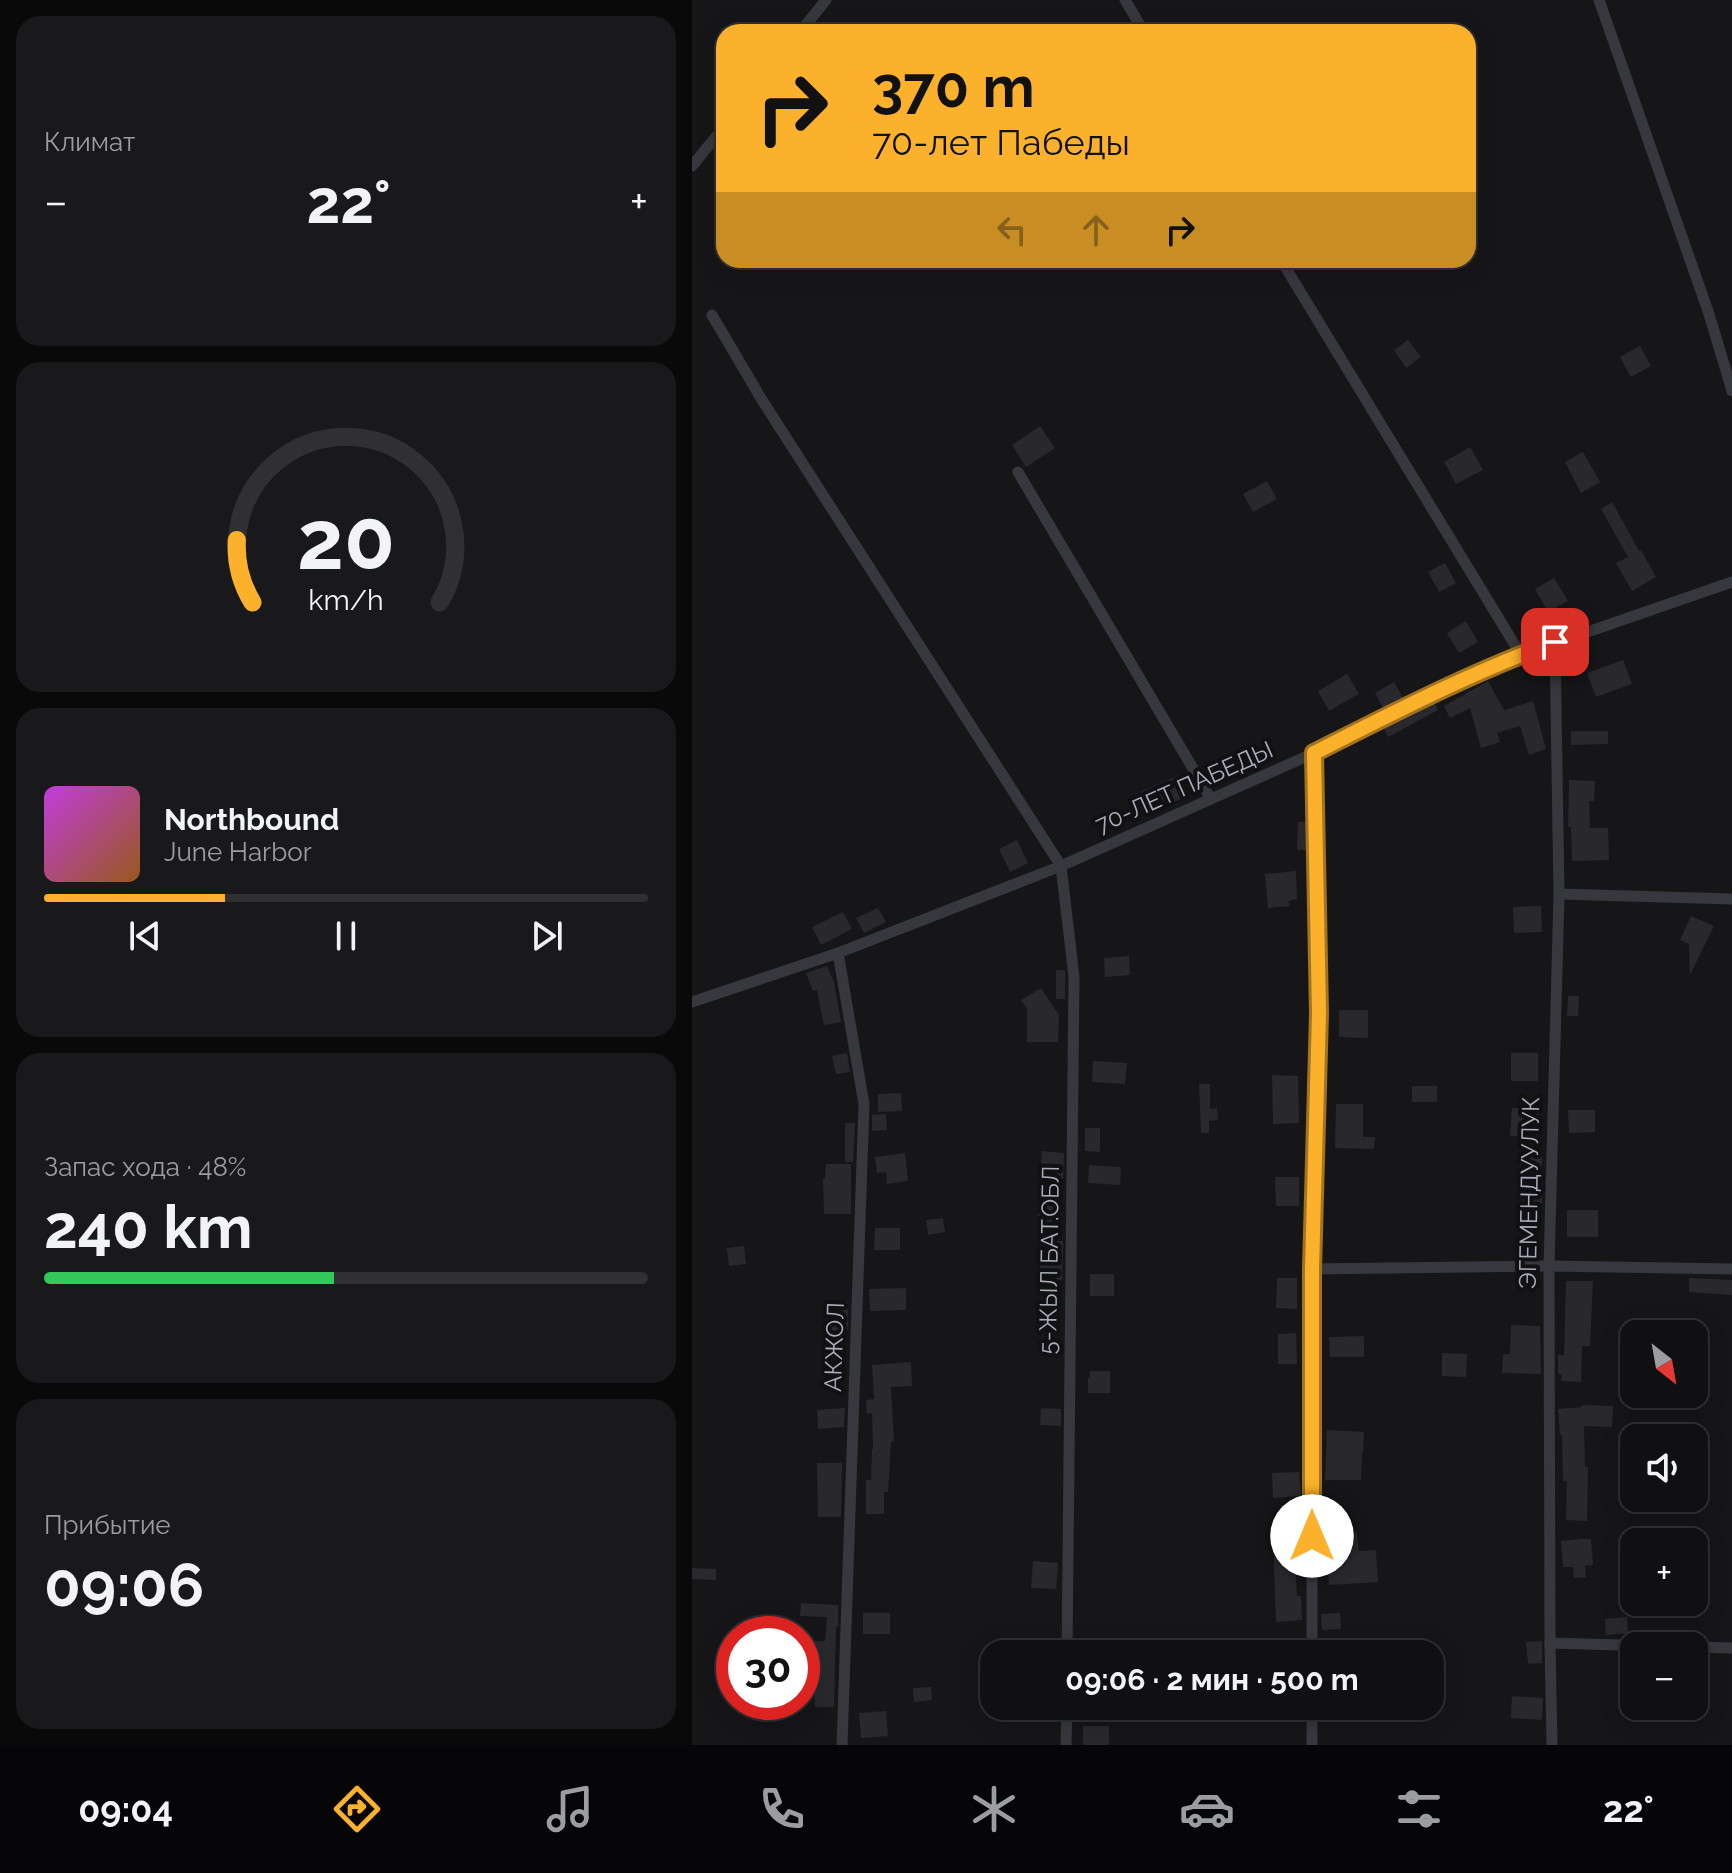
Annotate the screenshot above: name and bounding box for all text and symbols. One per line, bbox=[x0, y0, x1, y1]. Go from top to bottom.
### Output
text: 370 m bbox=[872, 54, 1035, 120]
icon: right bbox=[740, 56, 844, 160]
text: 70-лет Пабеды bbox=[872, 121, 1130, 163]
text: Климат bbox=[44, 127, 135, 157]
text: 22° bbox=[307, 167, 391, 237]
text: − bbox=[44, 176, 68, 227]
text: + bbox=[630, 176, 648, 227]
icon: left bbox=[990, 208, 1034, 252]
icon: ahead bbox=[1074, 208, 1118, 252]
icon: right bbox=[1158, 208, 1202, 252]
text: 20 bbox=[297, 490, 395, 587]
text: km/h bbox=[308, 583, 384, 617]
pin bbox=[1521, 608, 1589, 676]
icon: arrive bbox=[1533, 620, 1577, 664]
street label: 70-ЛЕТ ПАБЕДЫ bbox=[1091, 735, 1277, 839]
text: Northbound bbox=[164, 802, 339, 837]
text: June Harbor bbox=[164, 837, 312, 867]
icon: previous bbox=[123, 914, 167, 958]
icon: pause bbox=[324, 914, 368, 958]
icon: next bbox=[525, 914, 569, 958]
street label: ЭГЕМЕНДУУЛУК bbox=[1513, 1096, 1545, 1290]
text: Запас хода · 48% bbox=[44, 1152, 246, 1182]
street label: 5-ЖЫЛ БАТ.ОБЛ bbox=[1033, 1165, 1065, 1355]
text: 240 km bbox=[44, 1192, 253, 1262]
street label: АКЖОЛ bbox=[818, 1302, 850, 1392]
north arrow bbox=[1620, 1320, 1708, 1408]
map controls bbox=[1620, 1320, 1708, 1720]
button: sound bbox=[1620, 1424, 1708, 1512]
position arrow bbox=[1270, 1494, 1354, 1578]
text: Прибытие bbox=[44, 1510, 171, 1540]
button: + bbox=[1620, 1528, 1708, 1616]
text: 09:06 bbox=[44, 1550, 204, 1620]
speed limit sign: 30 bbox=[716, 1616, 820, 1720]
button: − bbox=[1620, 1632, 1708, 1720]
text: 09:06 · 2 мин · 500 m bbox=[1065, 1662, 1359, 1697]
icon: directions bbox=[329, 1781, 385, 1837]
icon: music bbox=[542, 1781, 598, 1837]
icon: phone bbox=[754, 1781, 810, 1837]
icon: climate bbox=[966, 1781, 1022, 1837]
icon: car bbox=[1179, 1781, 1235, 1837]
icon: filters bbox=[1391, 1781, 1447, 1837]
text: 09:04 bbox=[78, 1788, 173, 1830]
text: 22° bbox=[1603, 1788, 1654, 1830]

